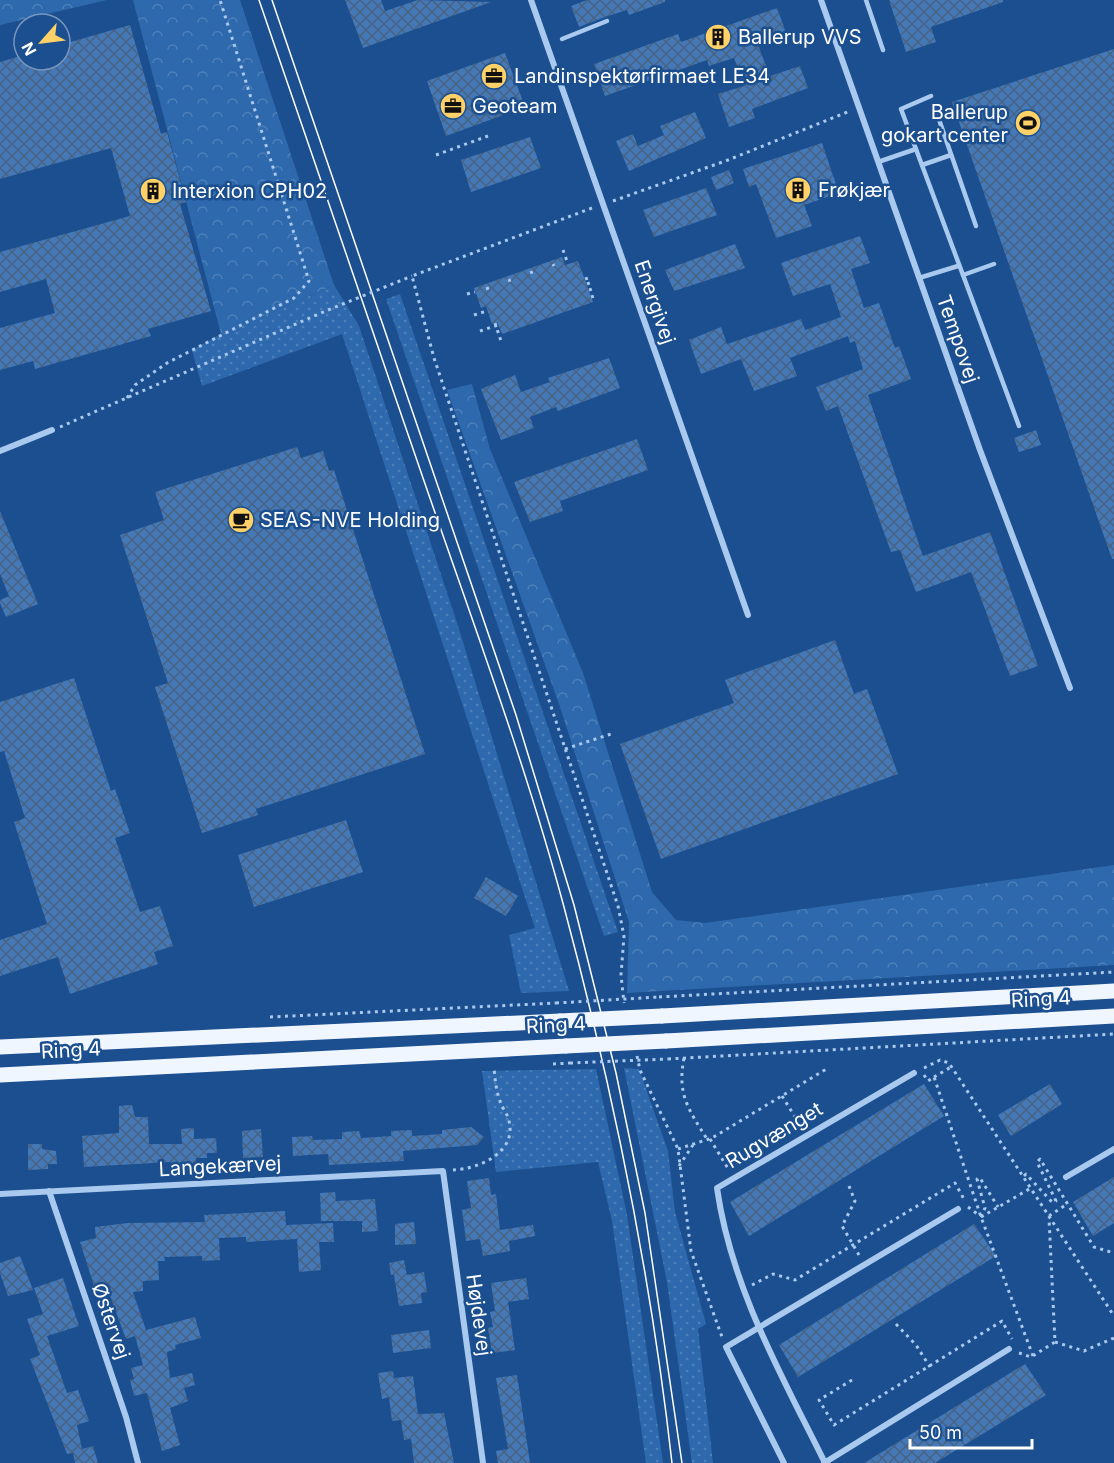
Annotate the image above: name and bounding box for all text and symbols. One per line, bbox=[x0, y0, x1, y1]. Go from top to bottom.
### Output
north arrow bbox=[12, 12, 72, 72]
building icon: Ballerup VVS bbox=[703, 22, 733, 52]
place label: Ballerup VVS bbox=[738, 25, 862, 49]
text: N bbox=[17, 39, 40, 59]
office icon: Landinspektørfirmaet LE34 bbox=[479, 61, 509, 91]
place label: Landinspektørfirmaet LE34 bbox=[514, 64, 770, 88]
office icon: Geoteam bbox=[438, 91, 468, 121]
place label: Geoteam bbox=[472, 94, 558, 118]
place label: Ballerup gokart center bbox=[881, 100, 1008, 147]
sports icon: Ballerup gokart center bbox=[1013, 108, 1043, 138]
building icon: Frøkjær bbox=[783, 175, 813, 205]
building icon: Interxion CPH02 bbox=[138, 176, 168, 206]
place label: Frøkjær bbox=[818, 178, 891, 202]
place label: Interxion CPH02 bbox=[172, 179, 327, 203]
street label: Energivej bbox=[629, 257, 681, 347]
street label: Tempovej bbox=[932, 292, 984, 386]
cafe icon: SEAS-NVE Holding bbox=[226, 505, 256, 535]
place label: SEAS-NVE Holding bbox=[260, 508, 440, 532]
street label: Ring 4 bbox=[1010, 985, 1072, 1013]
street label: Ring 4 bbox=[525, 1011, 587, 1039]
street label: Ring 4 bbox=[40, 1036, 102, 1064]
street label: Rugvænget bbox=[721, 1096, 827, 1173]
street label: Langekærvej bbox=[158, 1151, 282, 1181]
street label: Højdevej bbox=[461, 1272, 497, 1358]
street label: Østervej bbox=[87, 1280, 135, 1362]
scale bar bbox=[910, 1412, 1032, 1450]
text: 50 m bbox=[919, 1422, 962, 1443]

